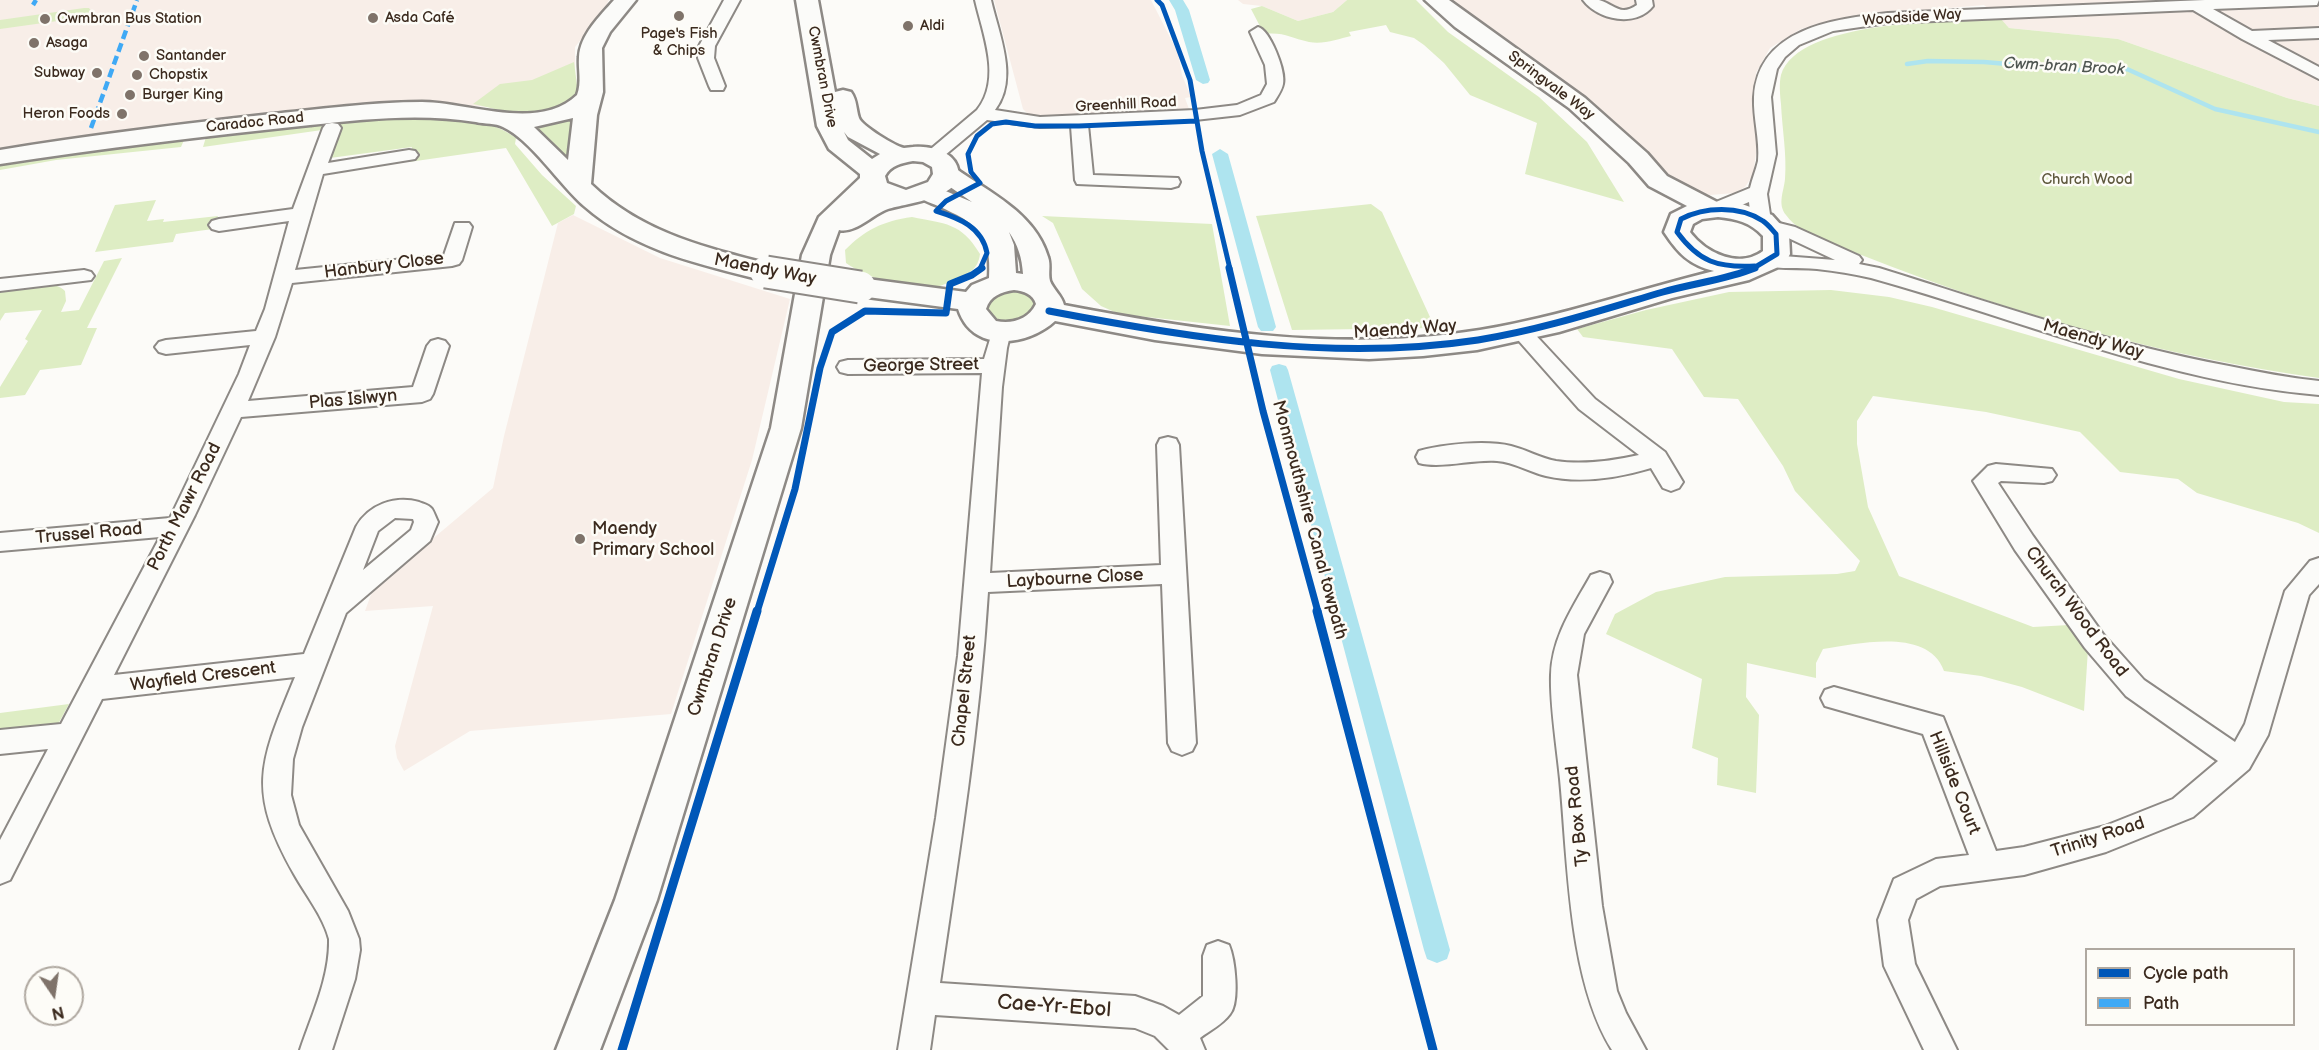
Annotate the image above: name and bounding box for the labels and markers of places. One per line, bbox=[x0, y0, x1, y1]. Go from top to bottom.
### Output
place label: Asda Café bbox=[385, 9, 454, 27]
marker: Page's Fish & Chips bbox=[672, 9, 686, 23]
place label: Cwmbran Bus Station bbox=[57, 10, 202, 28]
marker: Asda Café bbox=[366, 11, 380, 25]
marker: Cwmbran Bus Station bbox=[38, 12, 52, 26]
place label: Aldi bbox=[920, 17, 945, 35]
marker: Aldi bbox=[901, 19, 915, 33]
place label: Page's Fish & Chips bbox=[641, 25, 717, 60]
place label: Asaga bbox=[46, 34, 88, 52]
marker: Asaga bbox=[27, 36, 41, 50]
place label: Santander bbox=[156, 47, 226, 65]
marker: Santander bbox=[137, 49, 151, 63]
place label: Subway bbox=[34, 64, 85, 82]
marker: Subway bbox=[90, 66, 104, 80]
place label: Chopstix bbox=[149, 66, 208, 84]
marker: Chopstix bbox=[130, 68, 144, 82]
place label: Burger King bbox=[142, 86, 223, 104]
marker: Burger King bbox=[123, 88, 137, 102]
place label: Heron Foods bbox=[22, 105, 110, 123]
marker: Heron Foods bbox=[115, 107, 129, 121]
place label: Maendy Primary School bbox=[592, 518, 714, 560]
marker: Maendy Primary School bbox=[573, 532, 587, 546]

